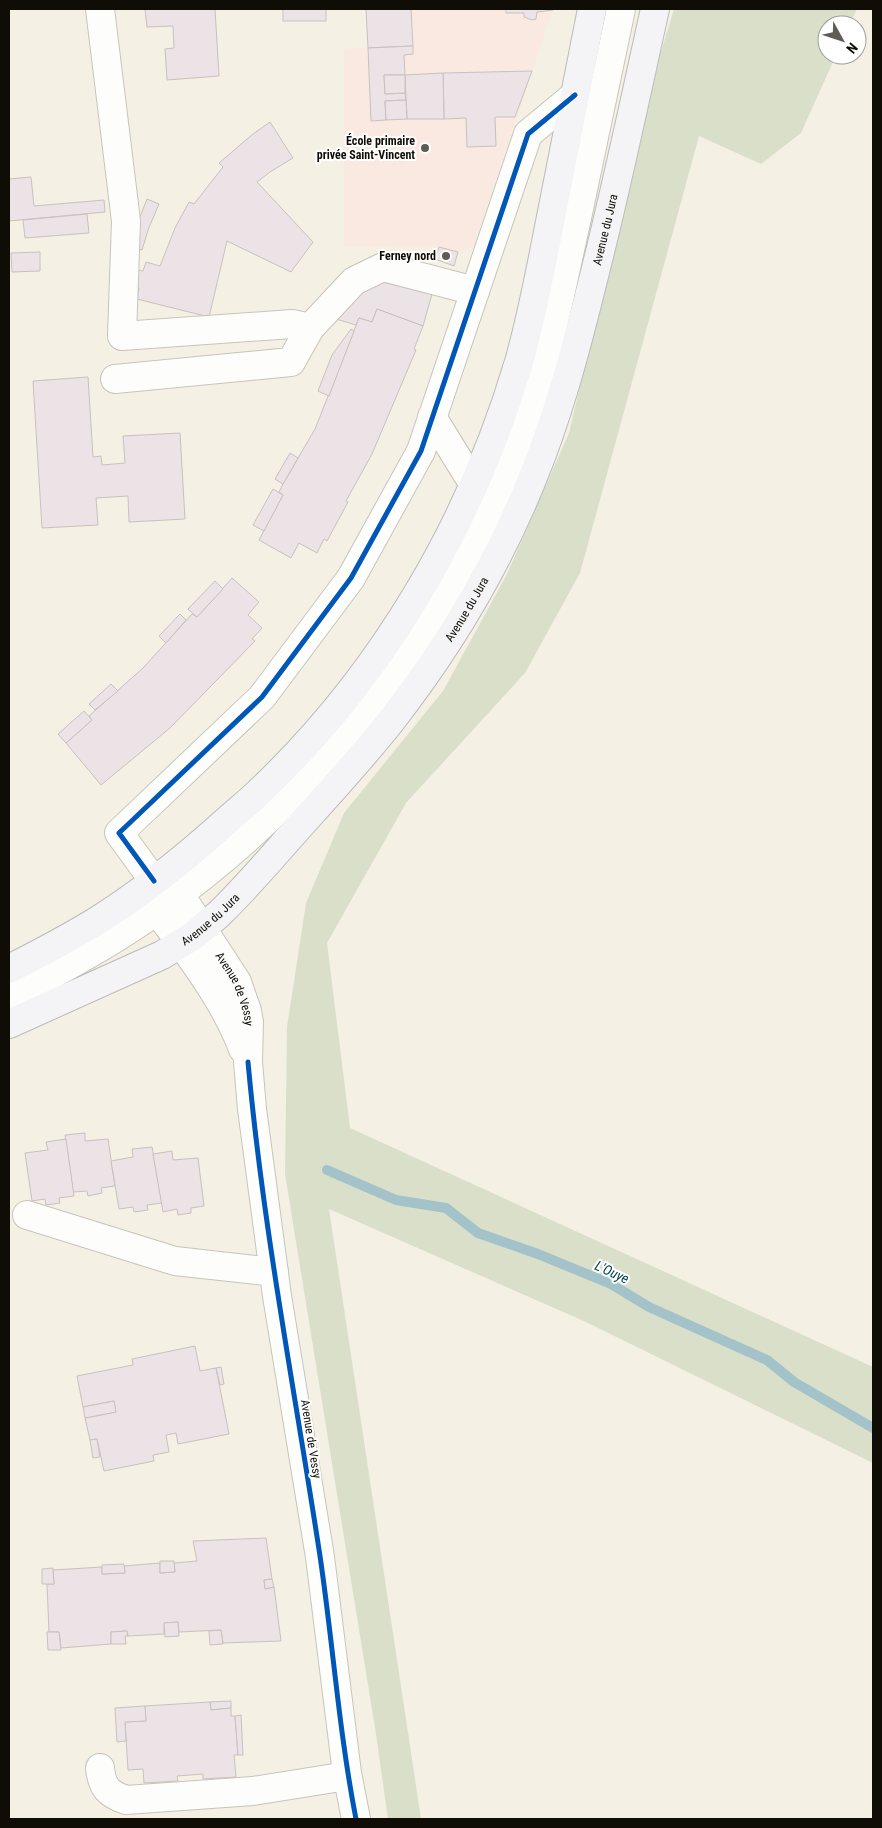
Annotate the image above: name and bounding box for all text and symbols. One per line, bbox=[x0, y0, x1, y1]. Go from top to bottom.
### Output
north arrow bbox=[817, 15, 867, 65]
text: N bbox=[843, 40, 861, 57]
place label: École primaire privée Saint-Vincent bbox=[317, 133, 415, 162]
marker: École primaire privée Saint-Vincent bbox=[419, 142, 431, 154]
street label: Avenue du Jura bbox=[590, 193, 621, 267]
place label: Ferney nord bbox=[379, 249, 436, 263]
marker: Ferney nord bbox=[440, 250, 452, 262]
street label: Avenue du Jura bbox=[442, 574, 492, 644]
street label: Avenue du Jura bbox=[179, 890, 243, 949]
street label: Avenue de Vessy bbox=[212, 950, 256, 1026]
water label: L'Ouye bbox=[593, 1257, 631, 1287]
street label: Avenue de Vessy bbox=[298, 1399, 324, 1479]

